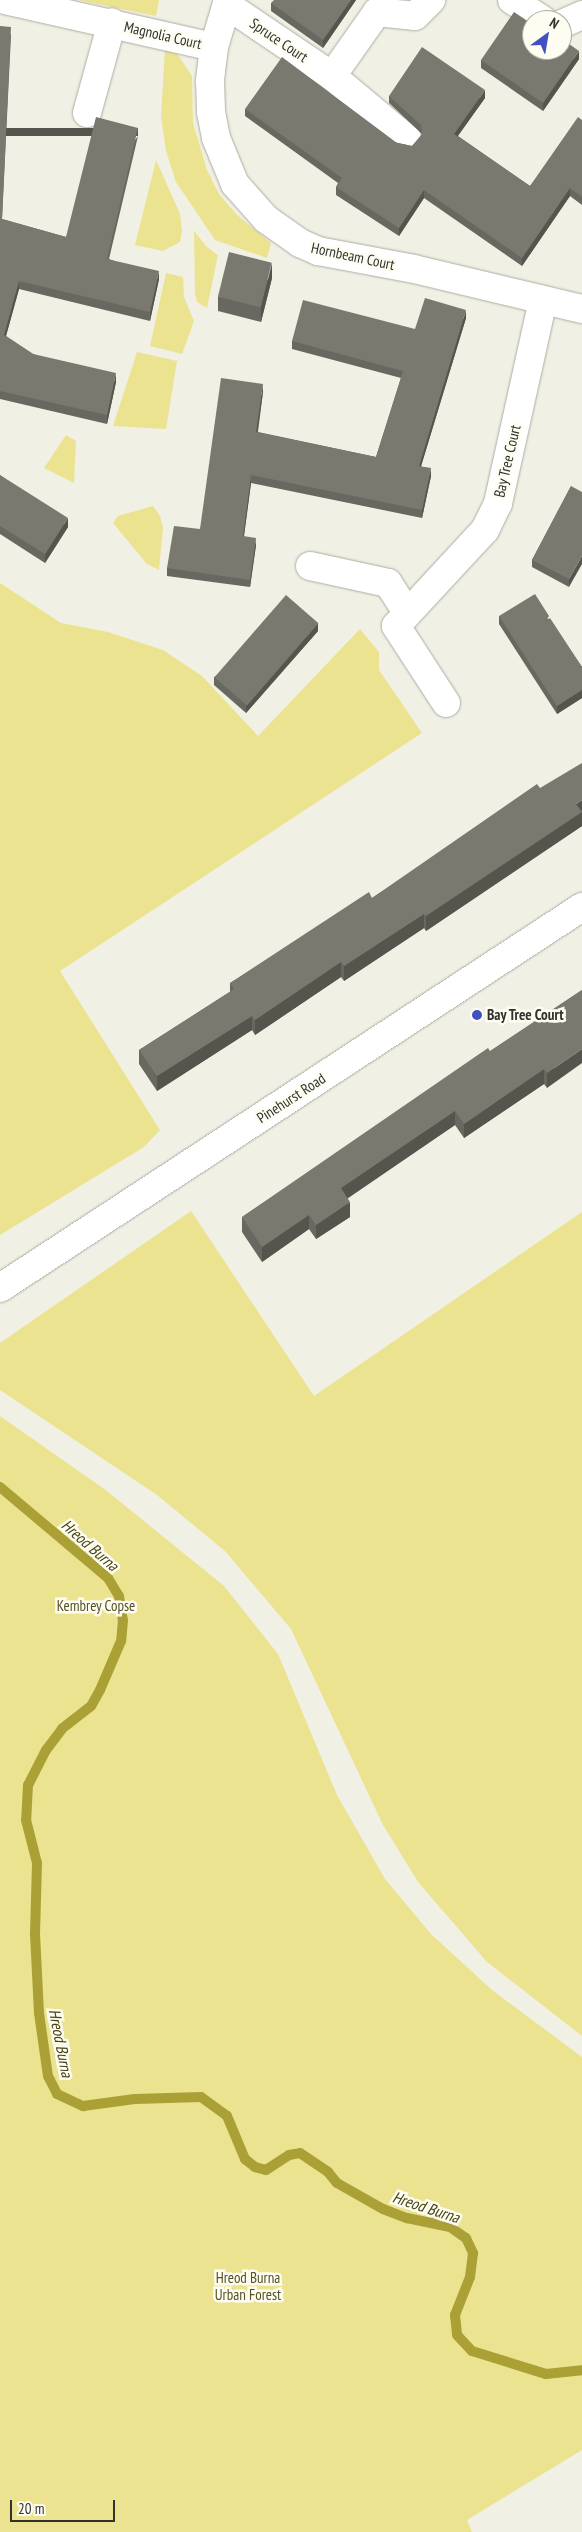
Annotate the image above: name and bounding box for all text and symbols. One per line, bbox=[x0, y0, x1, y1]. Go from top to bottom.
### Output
north arrow bbox=[522, 10, 572, 60]
text: N bbox=[546, 13, 562, 33]
street label: Spruce Court bbox=[247, 14, 311, 66]
street label: Magnolia Court bbox=[122, 17, 204, 53]
street label: Hornbeam Court bbox=[310, 238, 396, 274]
street label: Bay Tree Court bbox=[490, 422, 524, 500]
place label: Bay Tree Court bbox=[487, 1006, 565, 1024]
marker: Bay Tree Court bbox=[471, 1009, 483, 1021]
street label: Pinehurst Road bbox=[253, 1069, 329, 1127]
water label: Hreod Burna bbox=[58, 1515, 122, 1575]
park label: Kembrey Copse bbox=[57, 1597, 135, 1615]
water label: Hreod Burna bbox=[45, 2007, 77, 2079]
water label: Hreod Burna bbox=[390, 2187, 462, 2227]
park label: Hreod Burna Urban Forest bbox=[215, 2268, 281, 2303]
scale bar bbox=[12, 2490, 118, 2522]
text: 20 m bbox=[18, 2499, 44, 2518]

